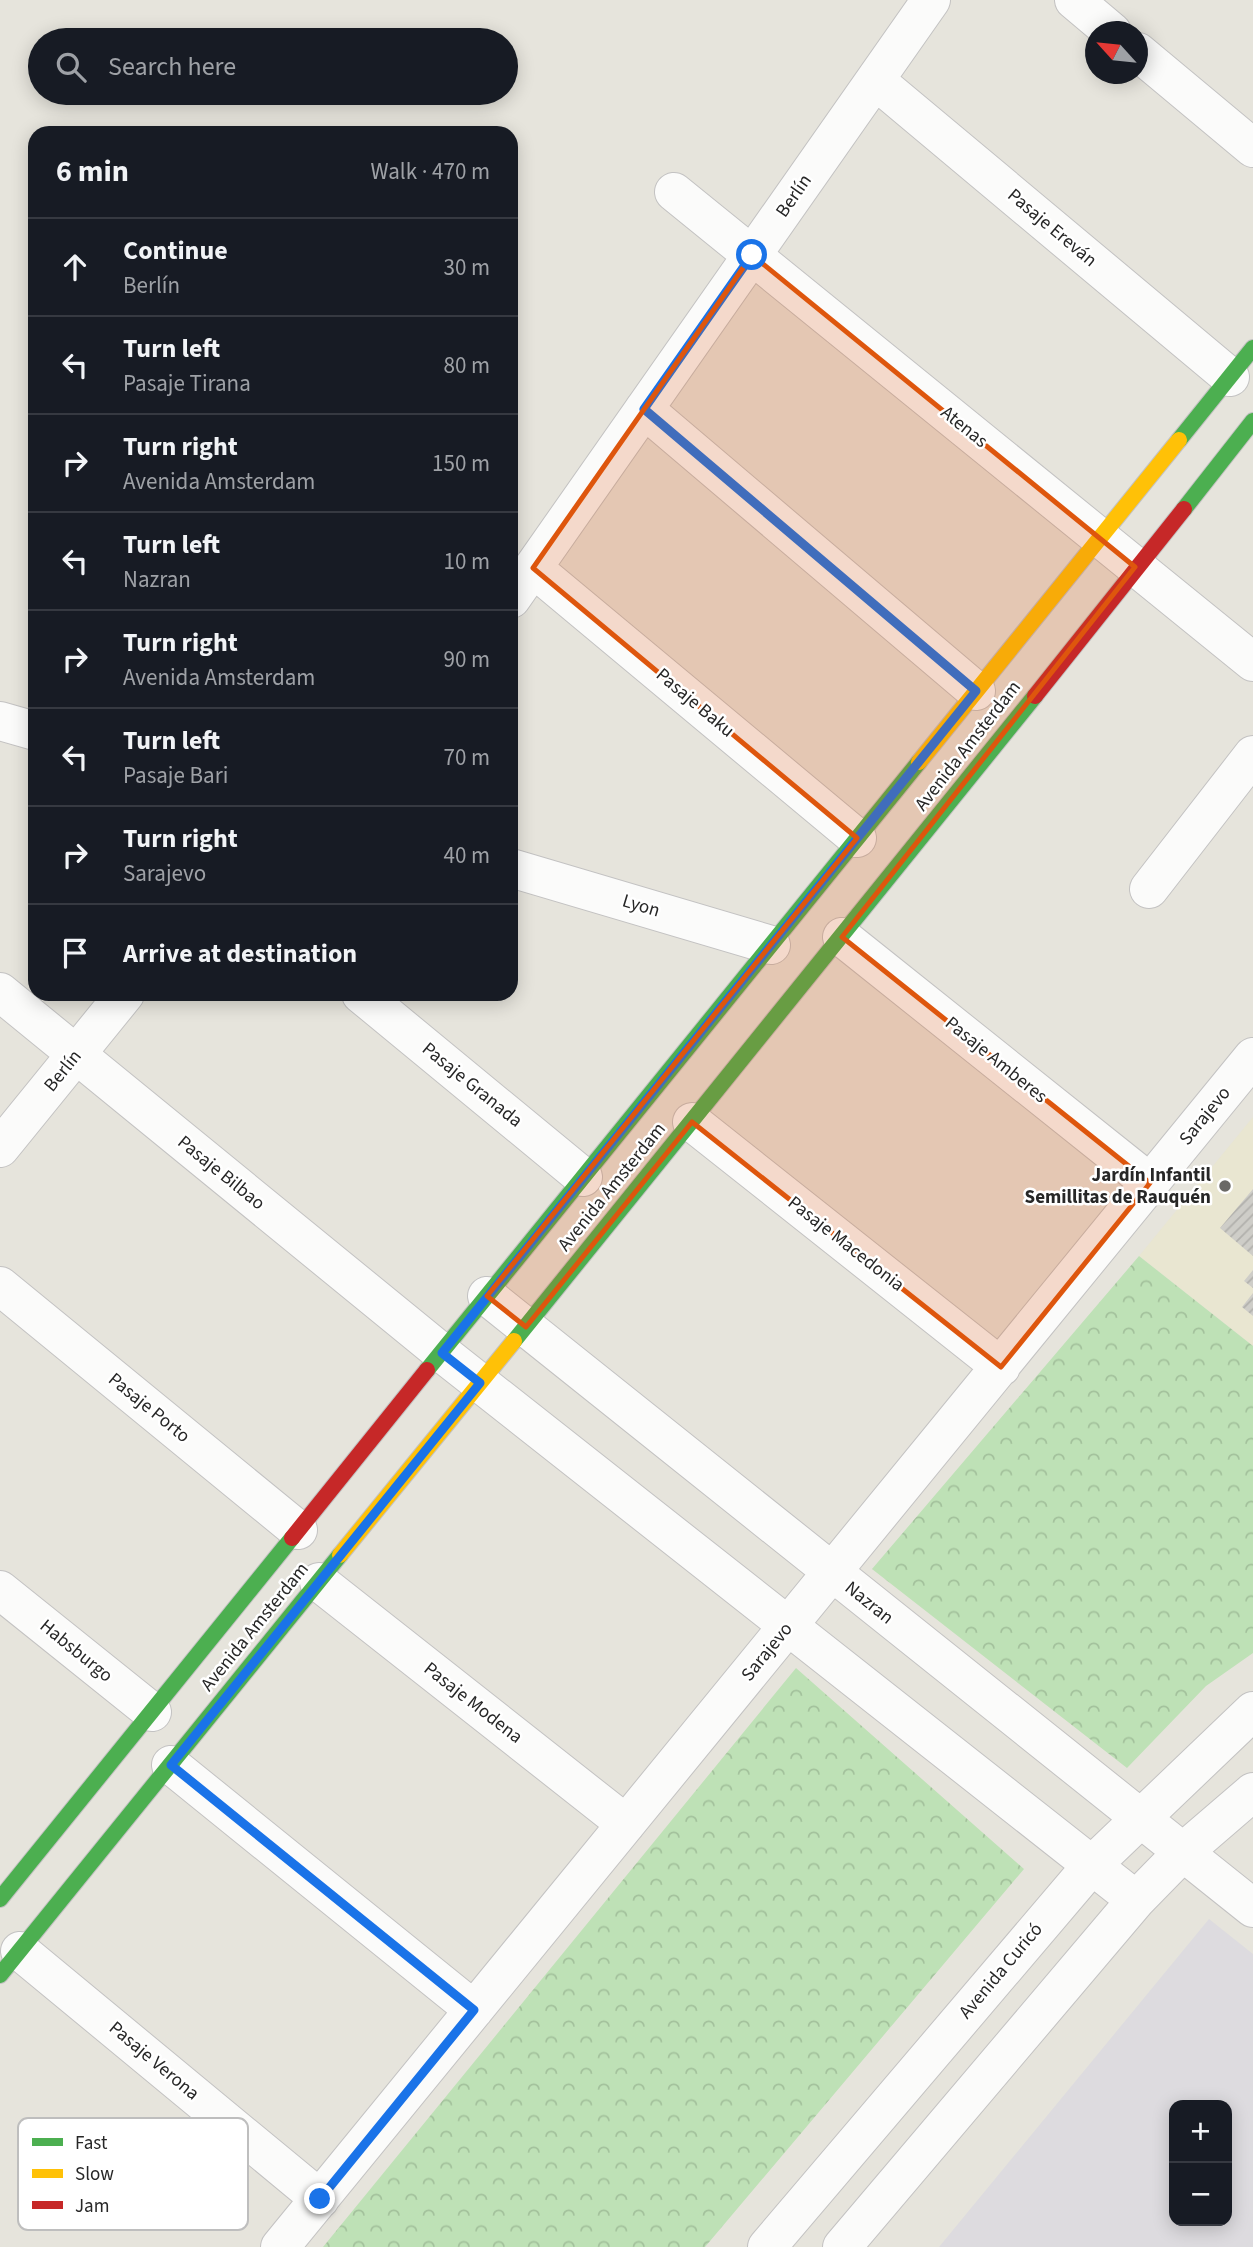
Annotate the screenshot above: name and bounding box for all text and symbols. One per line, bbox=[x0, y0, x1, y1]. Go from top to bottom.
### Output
north arrow bbox=[1085, 21, 1148, 84]
search box bbox=[28, 28, 518, 105]
icon: search bbox=[52, 48, 90, 86]
text: Search here bbox=[108, 48, 236, 85]
text: 6 min bbox=[56, 150, 129, 193]
text: Walk · 470 m bbox=[371, 155, 490, 188]
street label: Berlín bbox=[769, 169, 819, 223]
street label: Pasaje Ereván bbox=[1001, 183, 1103, 273]
text: Continue bbox=[123, 232, 228, 269]
route start bbox=[736, 239, 767, 270]
icon: ahead bbox=[56, 248, 94, 286]
text: 30 m bbox=[443, 251, 490, 284]
text: Berlín bbox=[123, 269, 180, 302]
text: Turn left bbox=[123, 330, 220, 367]
icon: left bbox=[56, 346, 94, 384]
text: 80 m bbox=[443, 349, 490, 382]
text: Pasaje Tirana bbox=[123, 367, 251, 400]
street label: Atenas bbox=[935, 400, 993, 454]
text: Turn right bbox=[123, 428, 238, 465]
icon: right bbox=[56, 444, 94, 482]
text: 150 m bbox=[432, 447, 490, 480]
text: Avenida Amsterdam bbox=[123, 465, 315, 498]
text: Turn left bbox=[123, 526, 220, 563]
icon: left bbox=[56, 542, 94, 580]
text: 10 m bbox=[443, 545, 490, 578]
text: Nazran bbox=[123, 563, 191, 596]
text: Turn right bbox=[123, 624, 238, 661]
icon: right bbox=[56, 640, 94, 678]
text: 90 m bbox=[443, 643, 490, 676]
text: Avenida Amsterdam bbox=[123, 661, 315, 694]
street label: Pasaje Baku bbox=[650, 662, 740, 744]
street label: Avenida Amsterdam bbox=[908, 675, 1028, 817]
text: Turn left bbox=[123, 722, 220, 759]
icon: left bbox=[56, 738, 94, 776]
text: 70 m bbox=[443, 741, 490, 774]
text: Pasaje Bari bbox=[123, 759, 228, 792]
text: Turn right bbox=[123, 820, 238, 857]
icon: right bbox=[56, 836, 94, 874]
text: 40 m bbox=[443, 839, 490, 872]
text: Sarajevo bbox=[123, 857, 206, 890]
street label: Lyon bbox=[619, 888, 663, 924]
icon: arrive bbox=[56, 934, 94, 972]
text: Arrive at destination bbox=[123, 935, 357, 972]
street label: Pasaje Amberes bbox=[939, 1010, 1053, 1110]
street label: Pasaje Granada bbox=[416, 1036, 528, 1134]
street label: Berlín bbox=[38, 1044, 88, 1098]
street label: Sarajevo bbox=[1173, 1081, 1237, 1151]
street label: Avenida Amsterdam bbox=[552, 1117, 672, 1257]
street label: Pasaje Bilbao bbox=[171, 1129, 271, 1217]
place label: Jardín Infantil Semillitas de Rauquén bbox=[1025, 1162, 1212, 1211]
marker: Jardín Infantil Semillitas de Rauquén bbox=[1217, 1178, 1233, 1194]
street label: Pasaje Macedonia bbox=[782, 1190, 910, 1298]
street label: Pasaje Porto bbox=[102, 1366, 196, 1450]
street label: Avenida Amsterdam bbox=[195, 1557, 315, 1697]
street label: Nazran bbox=[839, 1575, 899, 1631]
street label: Habsburgo bbox=[34, 1613, 118, 1689]
street label: Sarajevo bbox=[735, 1617, 799, 1687]
street label: Pasaje Modena bbox=[418, 1656, 528, 1750]
street label: Avenida Curicó bbox=[953, 1917, 1049, 2025]
street label: Pasaje Verona bbox=[103, 2015, 205, 2107]
map controls bbox=[1169, 2100, 1232, 2226]
button: + bbox=[1169, 2100, 1232, 2163]
legend bbox=[18, 2118, 248, 2230]
text: Fast bbox=[75, 2130, 108, 2157]
text: Slow bbox=[75, 2161, 114, 2188]
button: − bbox=[1169, 2163, 1232, 2226]
route end bbox=[304, 2183, 335, 2214]
text: Jam bbox=[75, 2193, 109, 2220]

